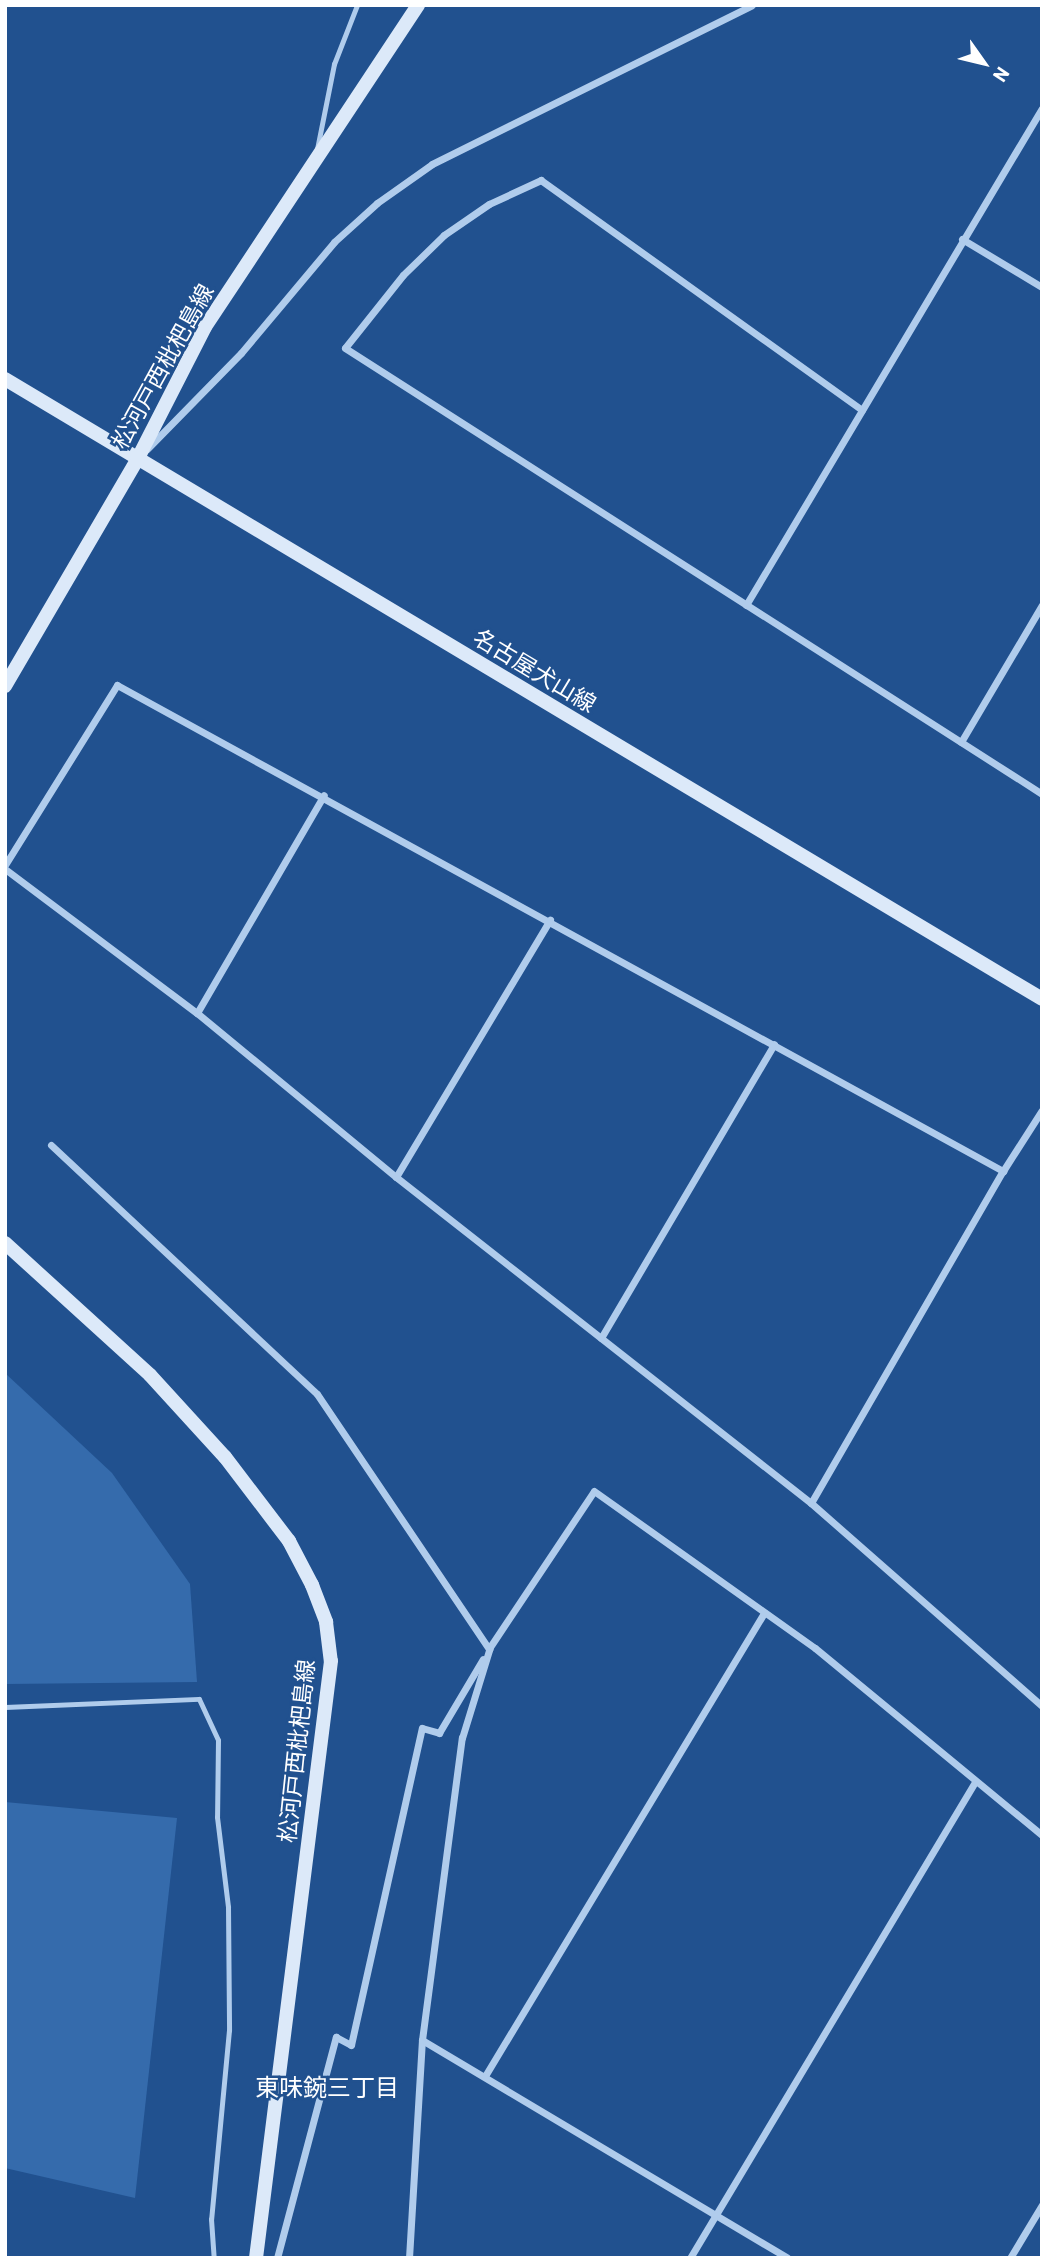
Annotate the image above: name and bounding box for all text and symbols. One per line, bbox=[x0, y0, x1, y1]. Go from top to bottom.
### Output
north arrow bbox=[949, 28, 1019, 98]
text: N bbox=[989, 63, 1015, 87]
street label: 松河戸西枇杷島線 bbox=[105, 279, 219, 453]
street label: 名古屋犬山線 bbox=[469, 623, 601, 717]
street label: 松河戸西枇杷島線 bbox=[273, 1658, 319, 1844]
district label: 東味鋺三丁目 bbox=[255, 2073, 399, 2101]

